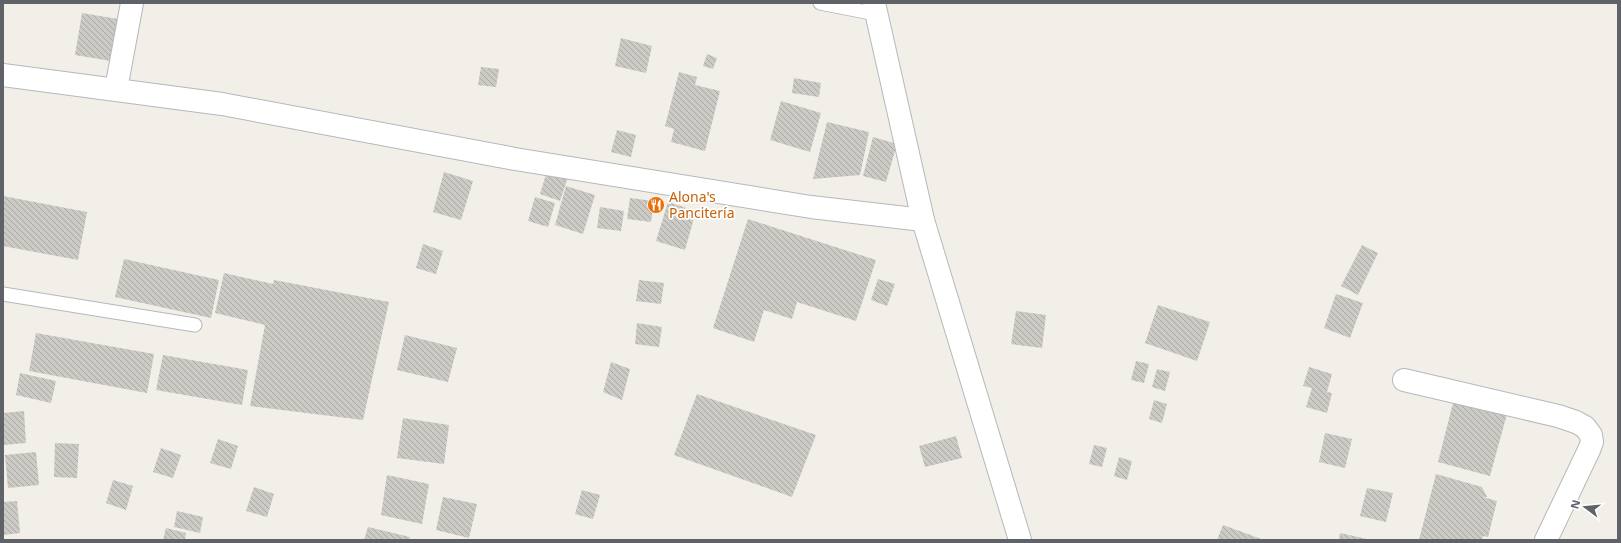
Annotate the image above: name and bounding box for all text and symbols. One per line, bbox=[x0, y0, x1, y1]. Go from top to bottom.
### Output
place label: Alona's Pancitería bbox=[669, 187, 735, 222]
restaurant icon: Alona's Pancitería bbox=[646, 195, 666, 215]
north arrow bbox=[1565, 487, 1605, 527]
text: N bbox=[1566, 498, 1583, 510]

